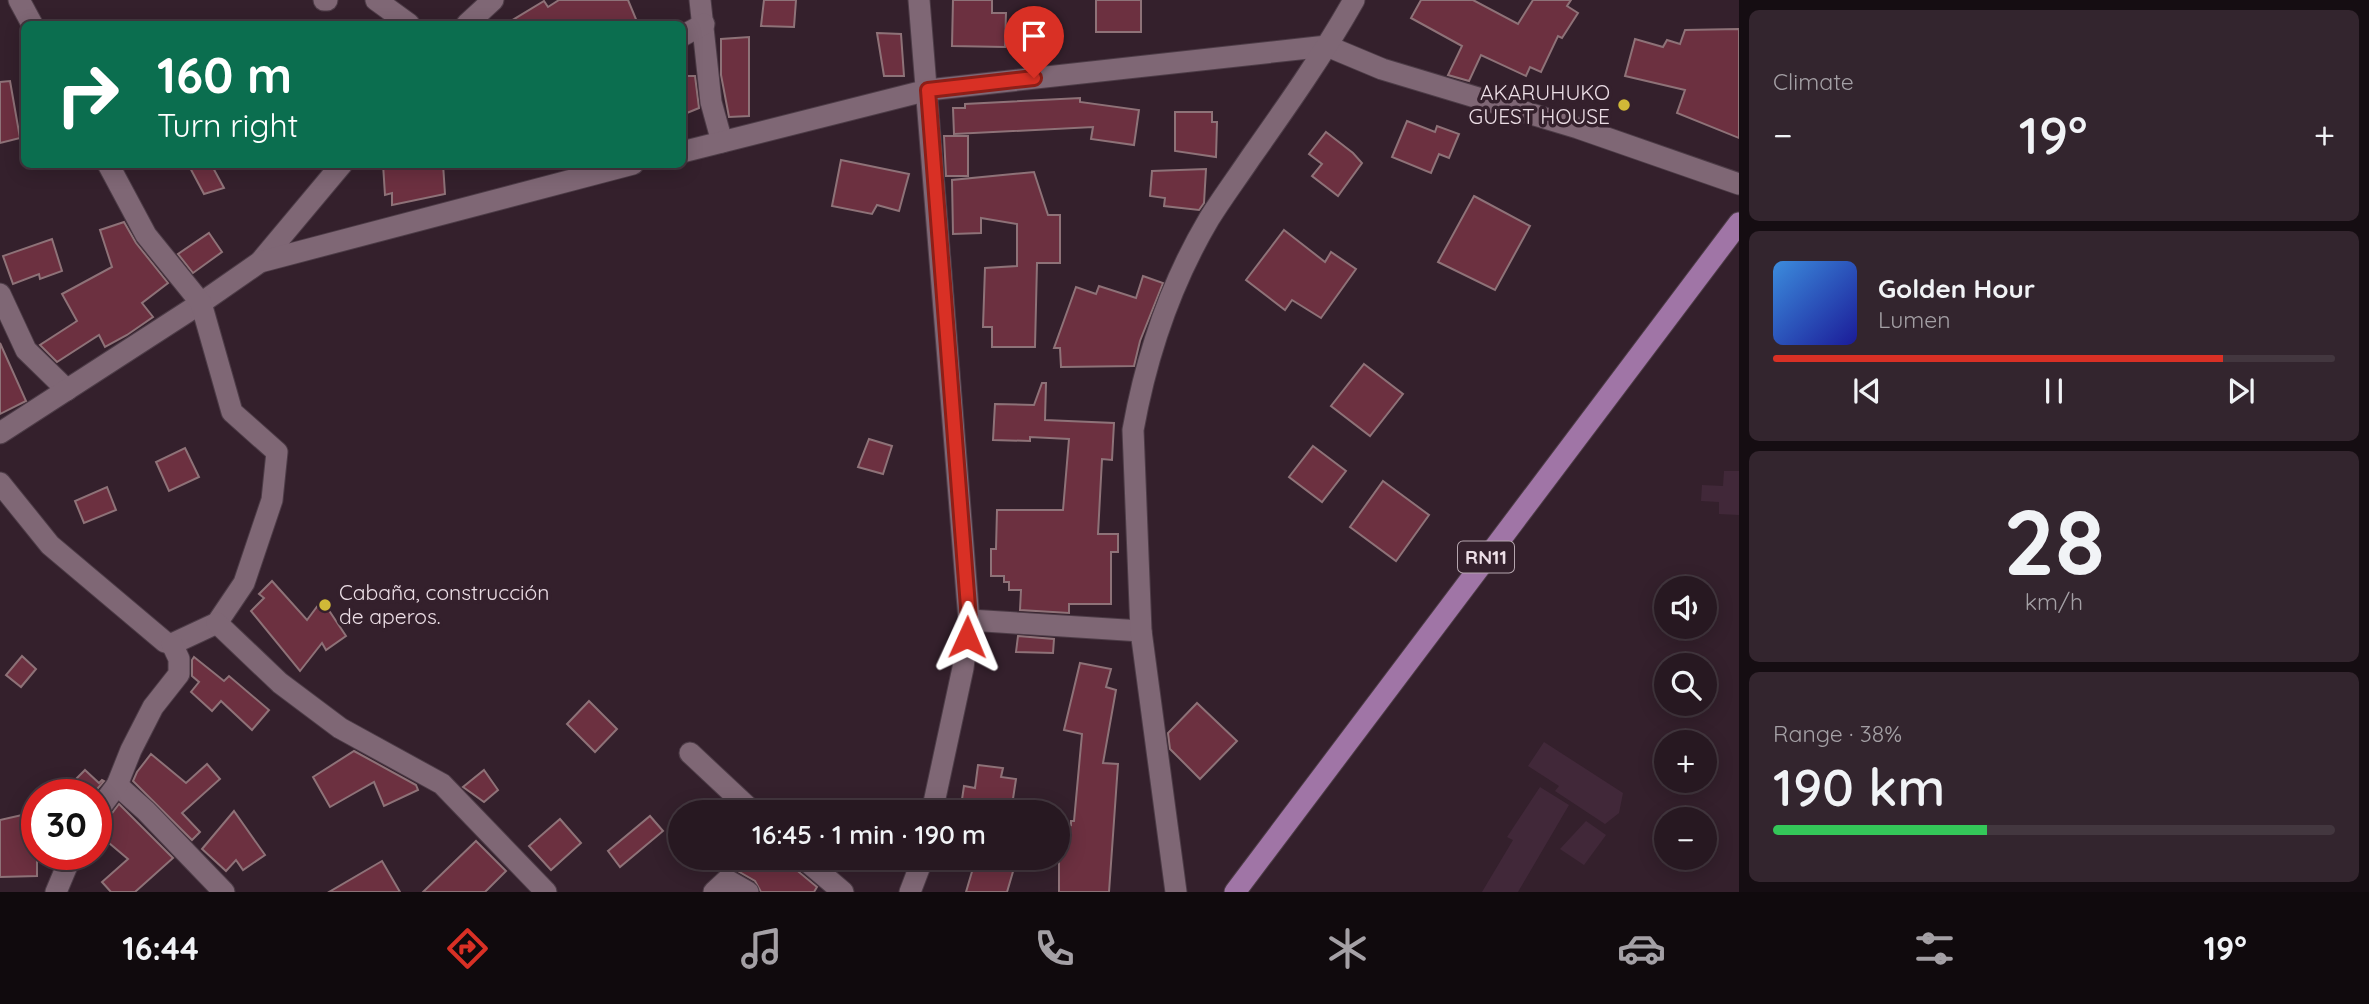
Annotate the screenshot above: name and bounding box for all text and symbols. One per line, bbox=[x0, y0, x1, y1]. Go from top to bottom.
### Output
pin bbox=[1004, 6, 1064, 78]
icon: arrive bbox=[1015, 17, 1053, 55]
text: 160 m bbox=[157, 44, 292, 105]
icon: right bbox=[42, 49, 133, 140]
text: Climate bbox=[1773, 67, 1854, 96]
place label: AKARUHUKO GUEST HOUSE bbox=[1469, 79, 1610, 129]
marker: AKARUHUKO GUEST HOUSE bbox=[1616, 97, 1632, 113]
text: 19° bbox=[2019, 102, 2088, 167]
text: Turn right bbox=[157, 105, 298, 145]
text: − bbox=[1773, 111, 1793, 159]
text: + bbox=[2314, 111, 2335, 159]
text: Golden Hour bbox=[1878, 272, 2035, 305]
text: Lumen bbox=[1878, 305, 1951, 334]
icon: previous bbox=[1848, 372, 1886, 410]
icon: pause bbox=[2035, 372, 2073, 410]
icon: next bbox=[2222, 372, 2260, 410]
text: 28 bbox=[2003, 484, 2105, 598]
road number: RN11 bbox=[1458, 542, 1514, 572]
map controls bbox=[1654, 576, 1717, 870]
button: sound bbox=[1654, 576, 1717, 639]
place label: Cabaña, construcción de aperos. bbox=[339, 579, 549, 629]
text: km/h bbox=[2025, 587, 2083, 616]
marker: Cabaña, construcción de aperos. bbox=[317, 597, 333, 613]
position arrow bbox=[930, 600, 1004, 674]
button: search bbox=[1654, 653, 1717, 716]
text: Range · 38% bbox=[1773, 719, 1902, 748]
button: + bbox=[1654, 730, 1717, 793]
text: 190 km bbox=[1773, 754, 1945, 819]
speed limit sign: 30 bbox=[21, 779, 112, 870]
button: − bbox=[1654, 807, 1717, 870]
text: 16:45 · 1 min · 190 m bbox=[752, 818, 986, 851]
icon: directions bbox=[443, 924, 492, 973]
icon: music bbox=[737, 924, 786, 973]
icon: phone bbox=[1030, 924, 1079, 973]
icon: climate bbox=[1323, 924, 1372, 973]
icon: car bbox=[1617, 924, 1666, 973]
icon: filters bbox=[1910, 924, 1959, 973]
text: 16:44 bbox=[122, 928, 199, 968]
text: 19° bbox=[2204, 928, 2247, 968]

